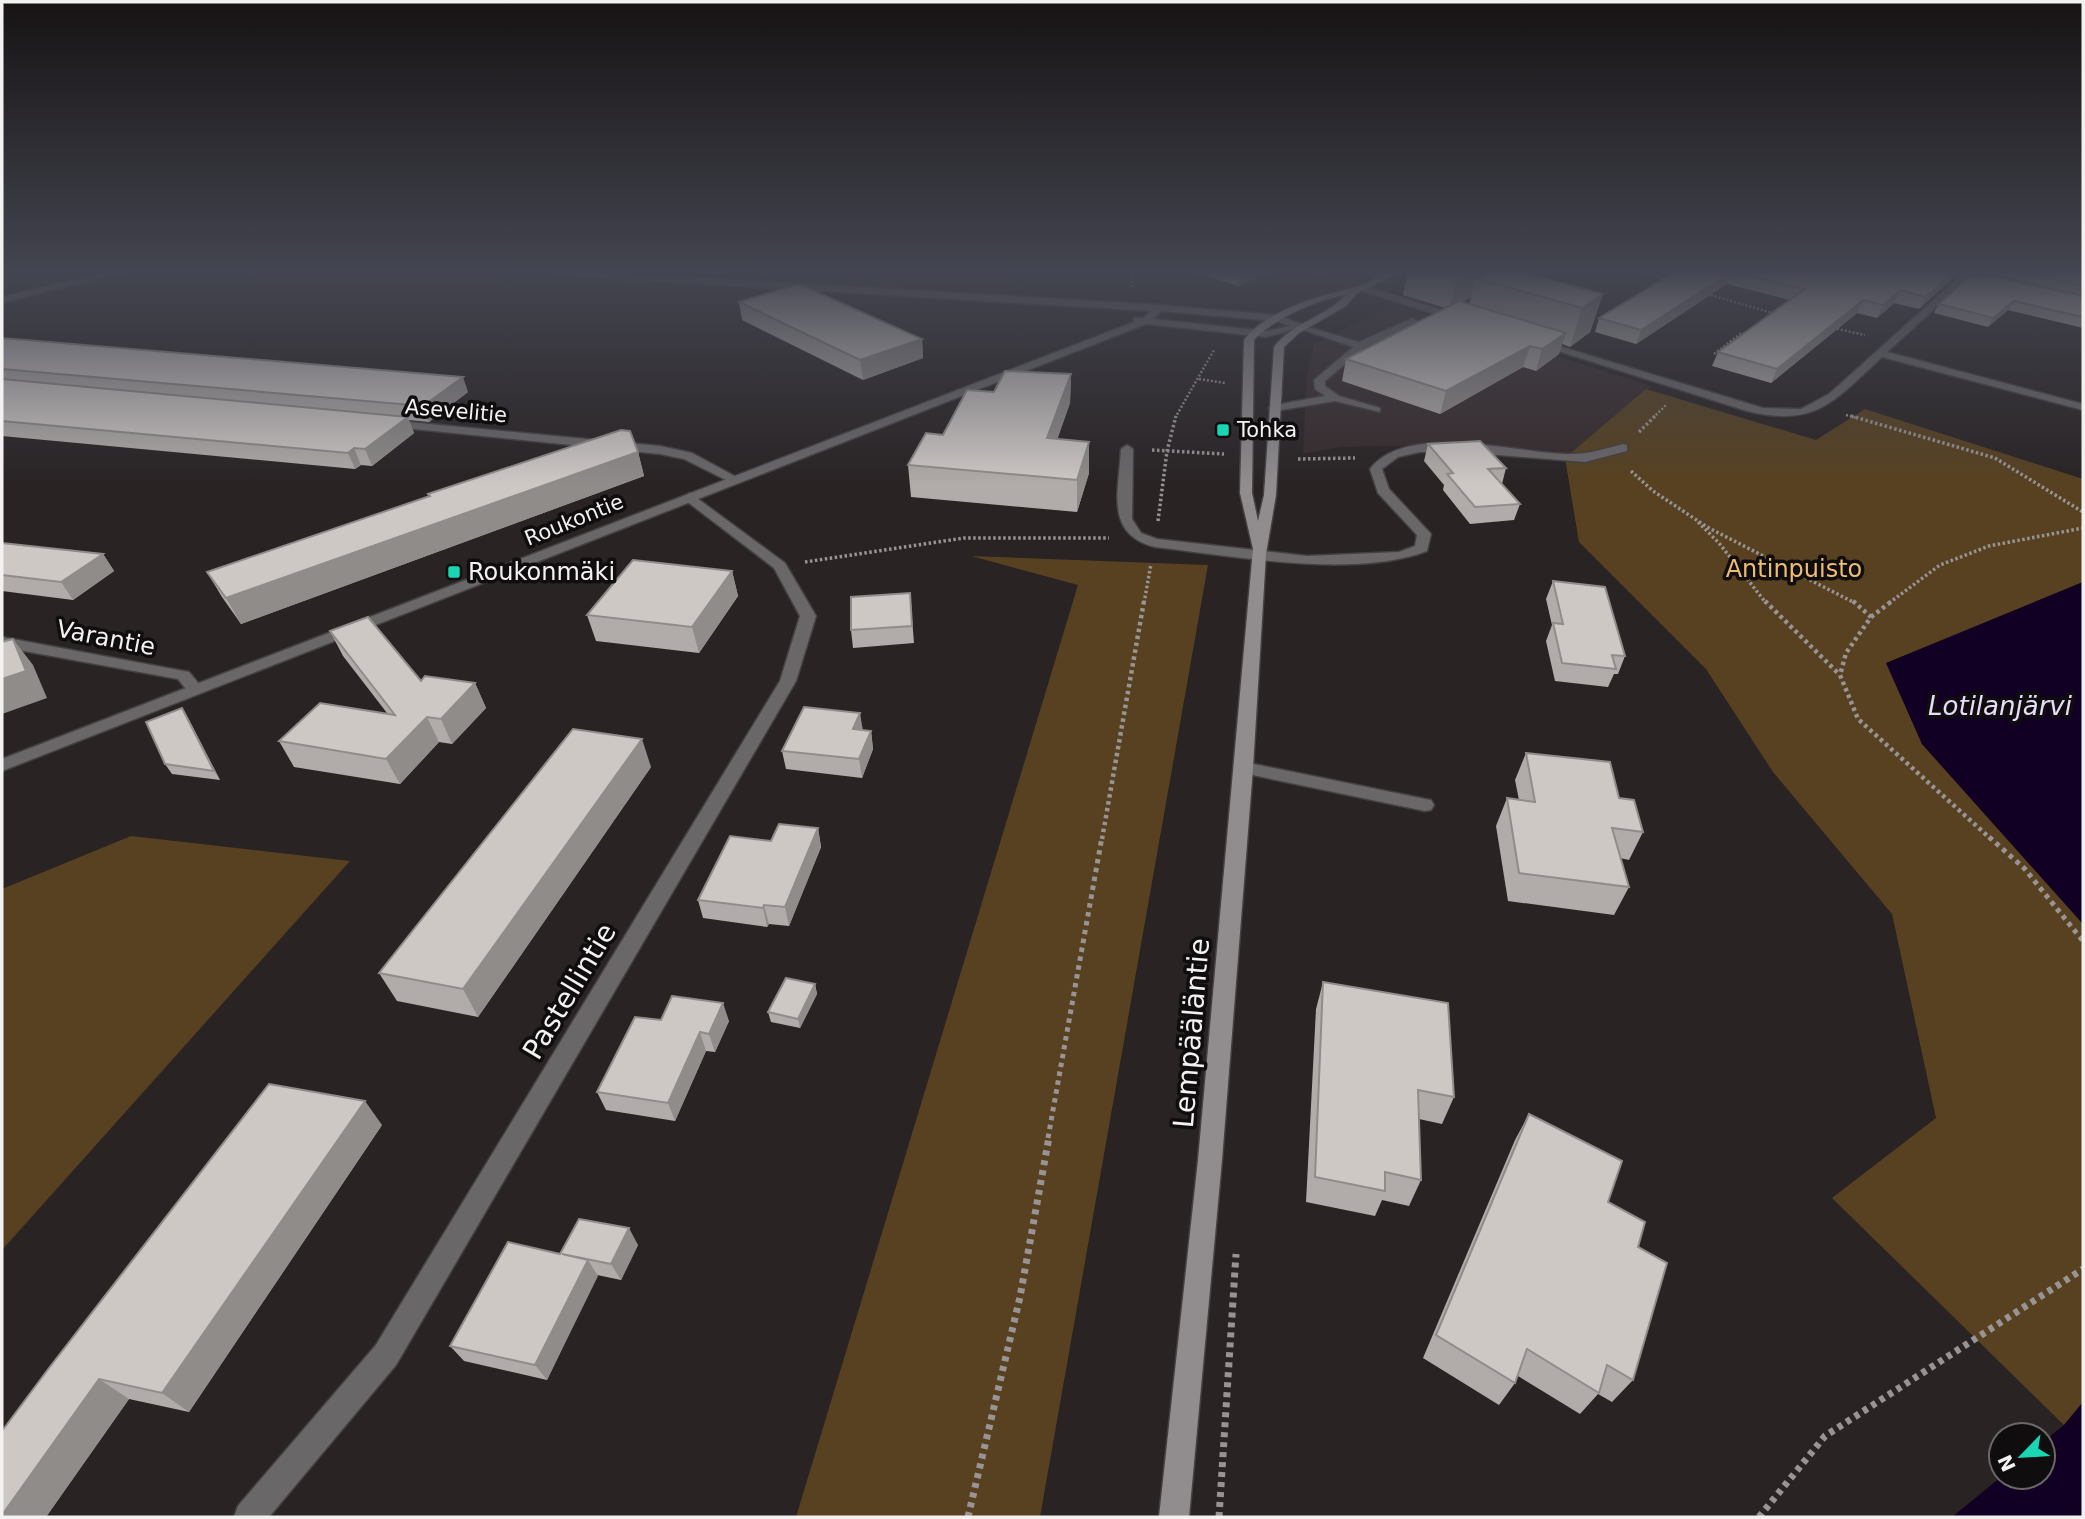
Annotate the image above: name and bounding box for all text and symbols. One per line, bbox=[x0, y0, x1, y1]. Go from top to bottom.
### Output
street label: Asevelitie bbox=[404, 395, 508, 427]
place label: Tohka bbox=[1236, 418, 1297, 442]
marker: Tohka bbox=[1215, 422, 1231, 438]
street label: Roukontie bbox=[521, 489, 627, 551]
park label: Antinpuisto bbox=[1726, 555, 1862, 583]
place label: Roukonmäki bbox=[468, 558, 615, 586]
marker: Roukonmäki bbox=[446, 564, 462, 580]
street label: Varantie bbox=[54, 615, 158, 661]
water label: Lotilanjärvi bbox=[1928, 691, 2073, 721]
street label: Pastellintie bbox=[516, 917, 623, 1065]
street label: Lempääläntie bbox=[1167, 937, 1216, 1129]
north arrow bbox=[1987, 1421, 2057, 1491]
text: N bbox=[1993, 1451, 2020, 1475]

